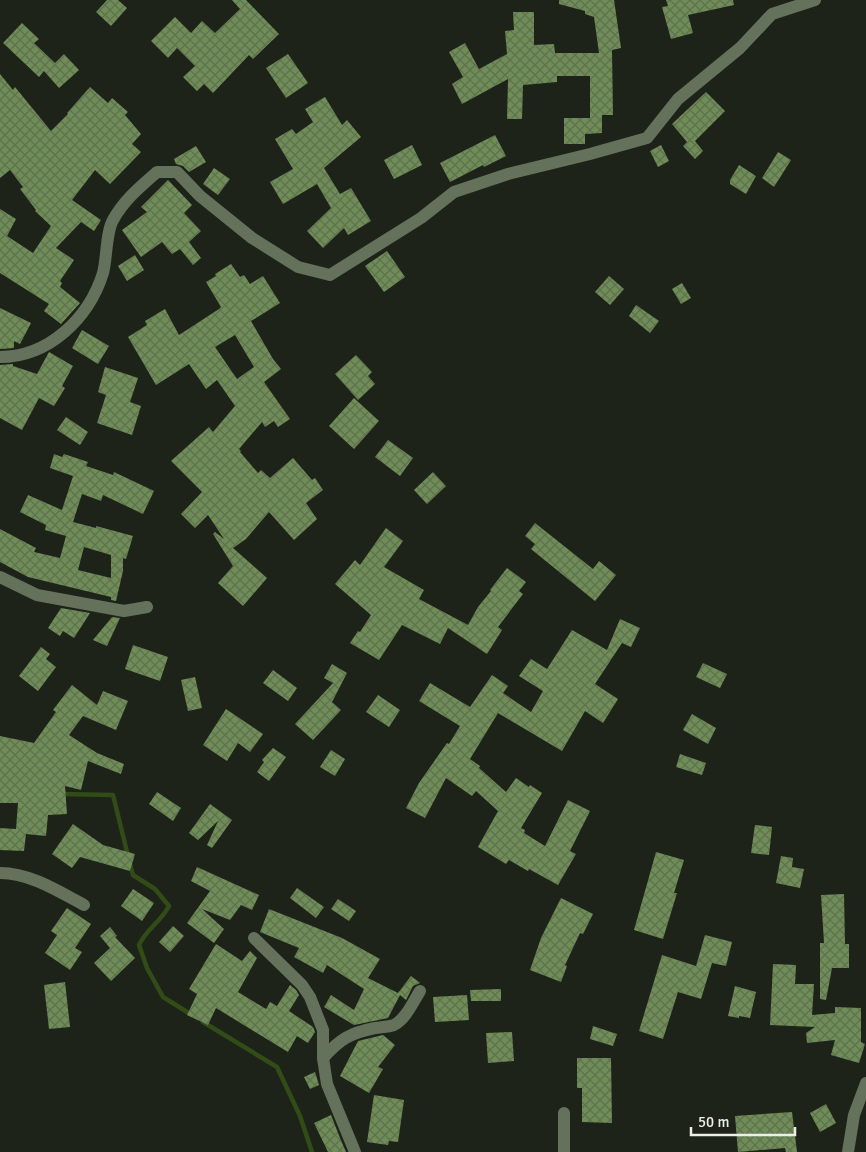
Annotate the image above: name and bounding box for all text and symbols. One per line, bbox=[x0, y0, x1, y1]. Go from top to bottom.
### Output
scale bar bbox=[691, 1104, 795, 1136]
text: 50 m bbox=[698, 1113, 729, 1131]

